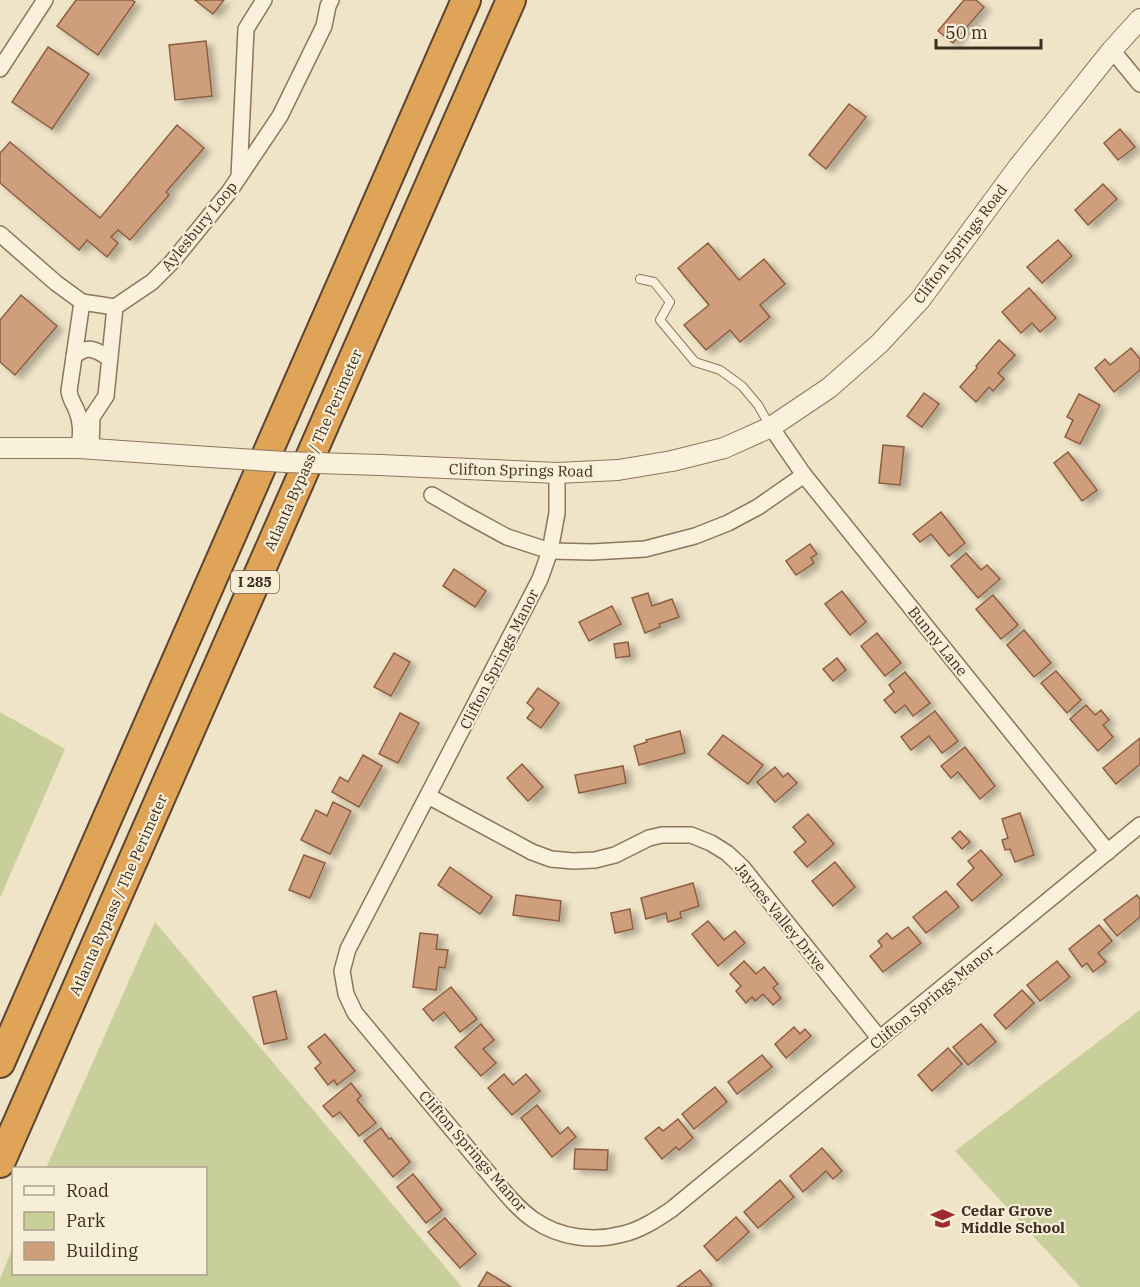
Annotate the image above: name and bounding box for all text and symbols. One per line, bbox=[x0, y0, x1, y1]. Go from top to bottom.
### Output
scale bar bbox=[936, 12, 1041, 50]
text: 50 m bbox=[945, 21, 988, 44]
street label: Aylesbury Loop bbox=[157, 177, 241, 275]
street label: Clifton Springs Road bbox=[909, 181, 1011, 307]
street label: Atlanta Bypass / The Perimeter bbox=[260, 346, 366, 554]
street label: Clifton Springs Road bbox=[449, 459, 593, 481]
road number: I 285 bbox=[231, 571, 279, 593]
street label: Clifton Springs Manor bbox=[455, 585, 543, 732]
street label: Bunny Lane bbox=[904, 602, 972, 680]
street label: Atlanta Bypass / The Perimeter bbox=[65, 791, 171, 999]
street label: Jaynes Valley Drive bbox=[731, 859, 831, 975]
street label: Clifton Springs Manor bbox=[866, 941, 998, 1053]
street label: Clifton Springs Manor bbox=[415, 1086, 531, 1216]
legend bbox=[12, 1167, 207, 1275]
text: Road bbox=[66, 1179, 109, 1202]
place label: Cedar Grove Middle School bbox=[961, 1201, 1065, 1237]
school or university icon: Cedar Grove Middle School bbox=[930, 1206, 956, 1232]
text: Park bbox=[66, 1209, 106, 1232]
text: Building bbox=[66, 1239, 138, 1262]

